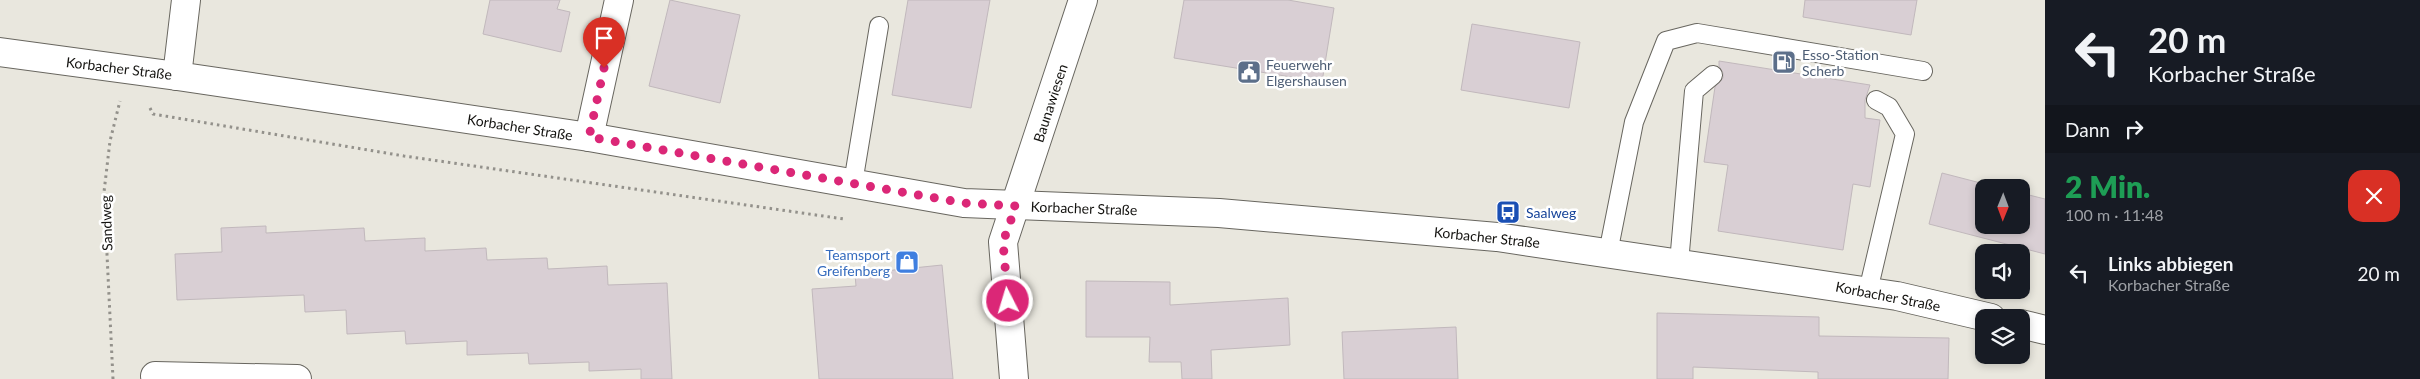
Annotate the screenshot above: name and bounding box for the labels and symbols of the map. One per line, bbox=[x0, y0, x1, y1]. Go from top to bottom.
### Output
pin bbox=[583, 17, 625, 68]
place label: Esso-Station Scherb bbox=[1802, 46, 1879, 79]
fuel station icon: Esso-Station Scherb bbox=[1771, 49, 1797, 75]
street label: Korbacher Straße bbox=[65, 53, 173, 83]
place label: Feuerwehr Elgershausen bbox=[1266, 56, 1347, 89]
public building icon: Feuerwehr Elgershausen bbox=[1236, 59, 1262, 85]
street label: Baunawiesen bbox=[1029, 62, 1071, 144]
street label: Korbacher Straße bbox=[466, 110, 574, 144]
north arrow bbox=[1975, 179, 2030, 234]
street label: Sandweg bbox=[97, 195, 115, 251]
street label: Korbacher Straße bbox=[1030, 198, 1138, 218]
bus stop icon: Saalweg bbox=[1495, 199, 1521, 225]
place label: Saalweg bbox=[1526, 204, 1576, 221]
street label: Korbacher Straße bbox=[1433, 223, 1541, 251]
place label: Teamsport Greifenberg bbox=[817, 246, 890, 279]
shop icon: Teamsport Greifenberg bbox=[894, 249, 920, 275]
position arrow bbox=[981, 274, 1033, 326]
street label: Korbacher Straße bbox=[1834, 277, 1942, 315]

